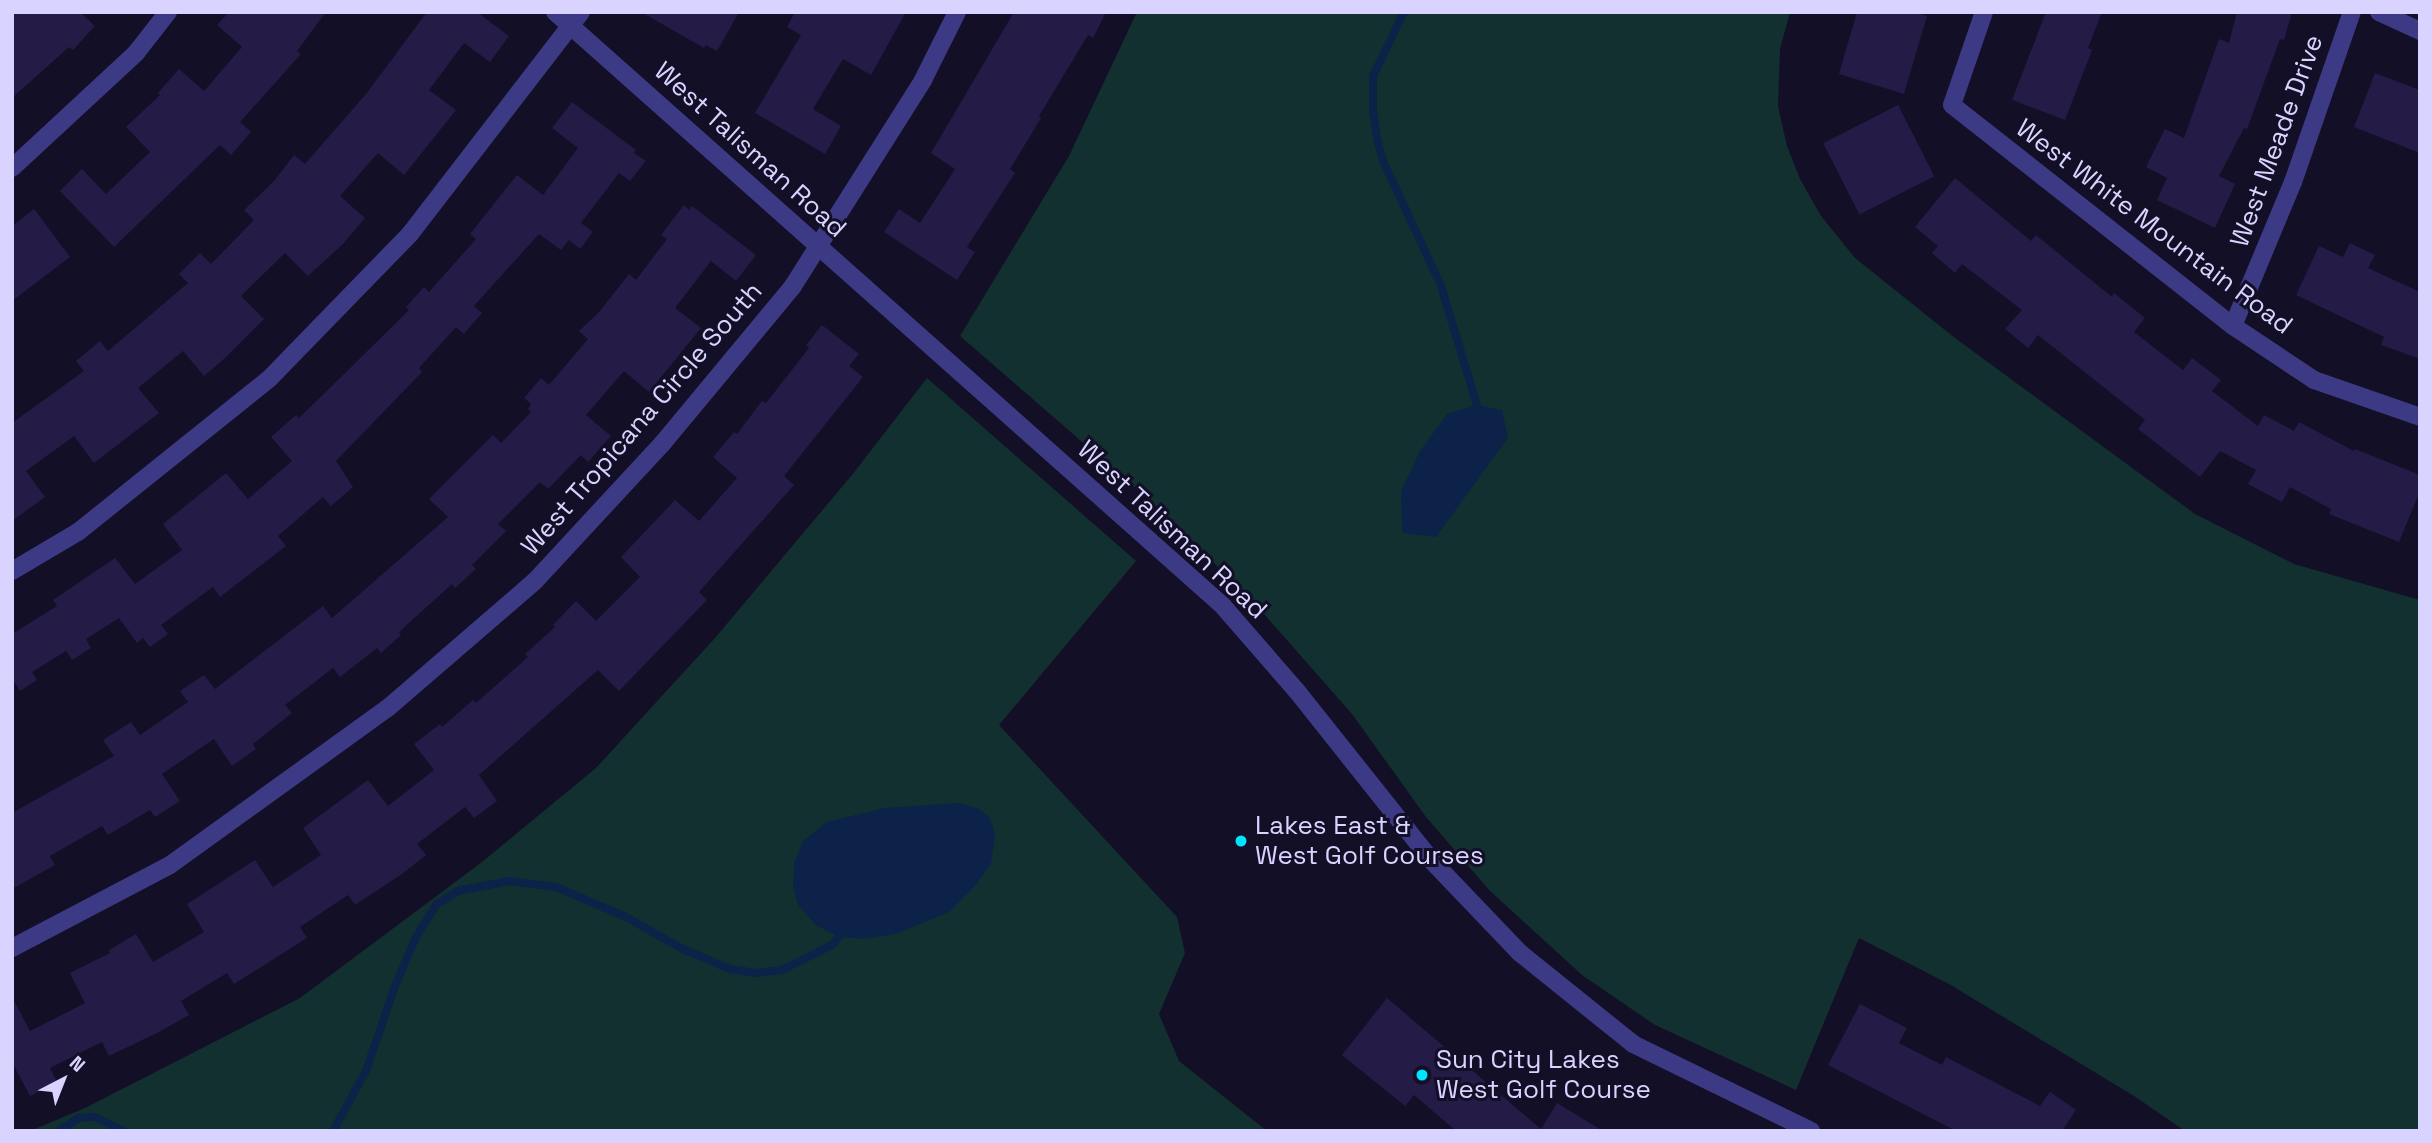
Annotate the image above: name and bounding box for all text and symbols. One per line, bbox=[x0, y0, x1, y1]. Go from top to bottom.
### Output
street label: West Meade Drive bbox=[2224, 31, 2330, 251]
street label: West Talisman Road bbox=[647, 55, 853, 245]
street label: West White Mountain Road bbox=[2010, 113, 2298, 341]
street label: West Tropicana Circle South bbox=[515, 276, 769, 562]
street label: West Talisman Road bbox=[1071, 434, 1273, 626]
place label: Lakes East & West Golf Courses bbox=[1255, 810, 1484, 872]
marker: Lakes East & West Golf Courses bbox=[1233, 833, 1249, 849]
place label: Sun City Lakes West Golf Course bbox=[1436, 1044, 1651, 1106]
north arrow bbox=[28, 1045, 98, 1115]
text: N bbox=[64, 1050, 90, 1078]
marker: Sun City Lakes West Golf Course bbox=[1414, 1067, 1430, 1083]

